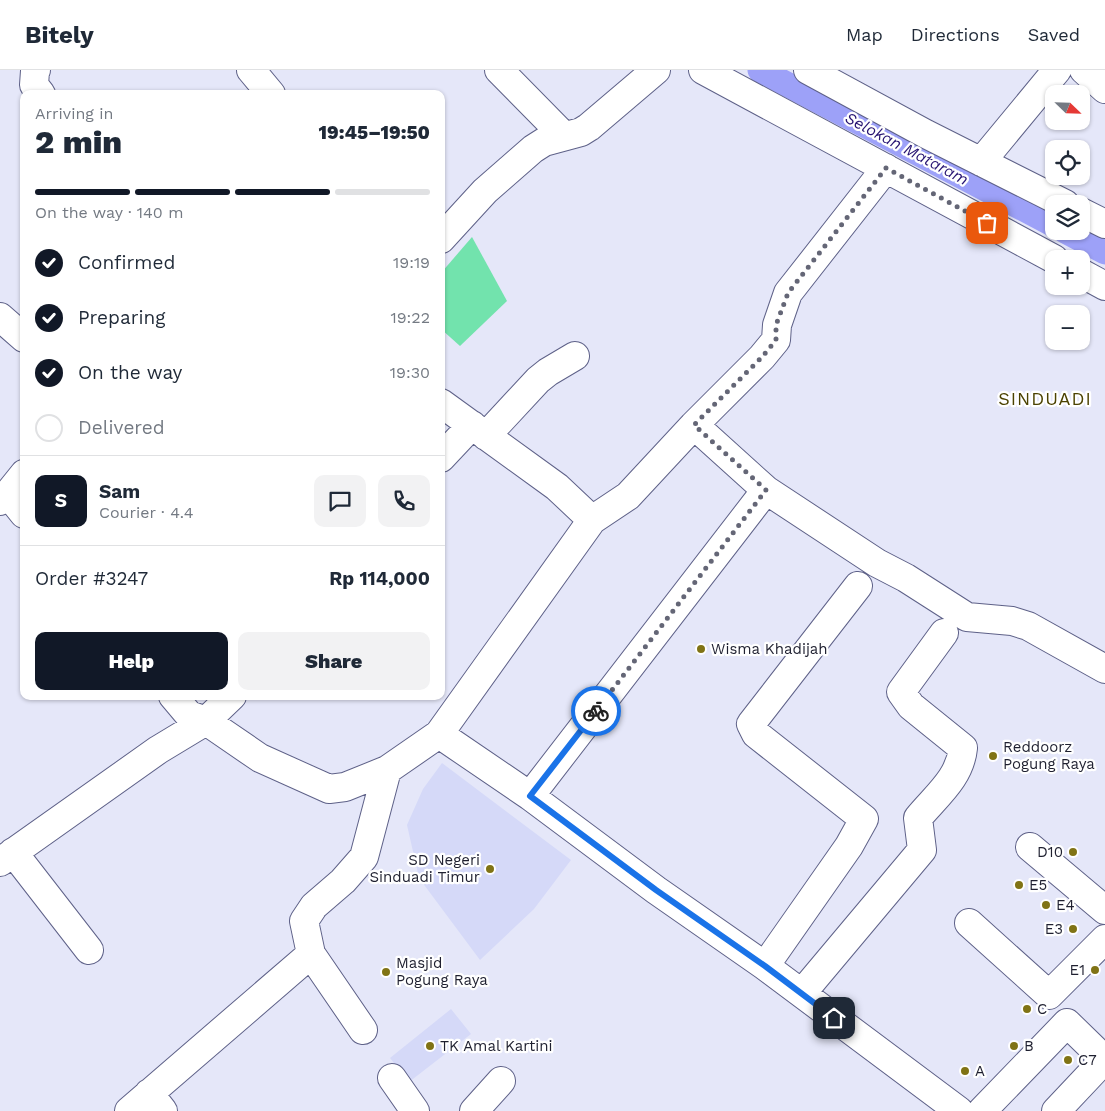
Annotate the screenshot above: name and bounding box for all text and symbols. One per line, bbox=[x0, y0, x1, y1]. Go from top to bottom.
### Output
text: Bitely bbox=[25, 21, 94, 49]
text: Map bbox=[846, 24, 883, 45]
text: Directions bbox=[911, 24, 1000, 45]
text: Saved bbox=[1028, 24, 1080, 45]
north arrow bbox=[1045, 85, 1090, 130]
map controls bbox=[1045, 85, 1090, 350]
text: Arriving in bbox=[35, 104, 113, 123]
water label: Selokan Mataram bbox=[842, 108, 972, 189]
text: 19:45–19:50 bbox=[318, 121, 430, 144]
text: 2 min bbox=[35, 123, 122, 161]
button: locate bbox=[1045, 140, 1090, 185]
button: layers bbox=[1045, 195, 1090, 240]
pin bbox=[966, 202, 1008, 244]
text: On the way · 140 m bbox=[35, 203, 183, 222]
icon: bag bbox=[973, 209, 1001, 237]
icon: check bbox=[35, 249, 63, 277]
button: + bbox=[1045, 250, 1090, 295]
text: Confirmed bbox=[78, 251, 175, 274]
text: 19:19 bbox=[393, 253, 430, 272]
icon: check bbox=[35, 304, 63, 332]
button: − bbox=[1045, 305, 1090, 350]
text: Preparing bbox=[78, 306, 165, 329]
text: 19:22 bbox=[390, 308, 430, 327]
icon: check bbox=[35, 359, 63, 387]
text: On the way bbox=[78, 361, 182, 384]
text: 19:30 bbox=[390, 363, 430, 382]
district label: SINDUADI bbox=[998, 388, 1092, 409]
text: Delivered bbox=[78, 416, 165, 439]
button: chat bbox=[314, 475, 366, 527]
button: phone bbox=[378, 475, 430, 527]
text: Sam bbox=[99, 480, 140, 503]
text: S bbox=[55, 489, 67, 512]
text: Courier · 4.4 bbox=[99, 503, 194, 522]
text: Order #3247 bbox=[35, 567, 148, 590]
text: Rp 114,000 bbox=[329, 567, 430, 590]
button: Help bbox=[35, 632, 228, 690]
button: Share bbox=[238, 632, 430, 690]
place label: Wisma Khadijah bbox=[711, 640, 828, 658]
marker: Wisma Khadijah bbox=[695, 643, 707, 655]
courier bbox=[571, 686, 621, 736]
icon: bike bbox=[582, 697, 610, 725]
place label: Reddoorz Pogung Raya bbox=[1003, 738, 1095, 773]
marker: Reddoorz Pogung Raya bbox=[987, 750, 999, 762]
place label: D10 bbox=[1037, 843, 1063, 861]
marker: D10 bbox=[1067, 846, 1079, 858]
place label: SD Negeri Sinduadi Timur bbox=[369, 851, 480, 886]
marker: SD Negeri Sinduadi Timur bbox=[484, 863, 496, 875]
place label: E5 bbox=[1029, 876, 1047, 894]
marker: E5 bbox=[1013, 879, 1025, 891]
place label: E4 bbox=[1056, 896, 1075, 914]
marker: E4 bbox=[1040, 899, 1052, 911]
place label: E3 bbox=[1045, 920, 1063, 938]
marker: E3 bbox=[1067, 923, 1079, 935]
place label: Masjid Pogung Raya bbox=[396, 954, 488, 989]
place label: E1 bbox=[1070, 961, 1085, 979]
marker: E1 bbox=[1089, 964, 1101, 976]
marker: Masjid Pogung Raya bbox=[380, 966, 392, 978]
pin bbox=[813, 997, 855, 1039]
place label: C bbox=[1037, 1000, 1047, 1018]
marker: C bbox=[1021, 1003, 1033, 1015]
icon: home bbox=[820, 1004, 848, 1032]
place label: TK Amal Kartini bbox=[440, 1037, 552, 1055]
place label: B bbox=[1024, 1037, 1034, 1055]
marker: TK Amal Kartini bbox=[424, 1040, 436, 1052]
marker: B bbox=[1008, 1040, 1020, 1052]
place label: C7 bbox=[1078, 1051, 1097, 1069]
marker: C7 bbox=[1062, 1054, 1074, 1066]
place label: A bbox=[975, 1062, 985, 1080]
marker: A bbox=[959, 1065, 971, 1077]

